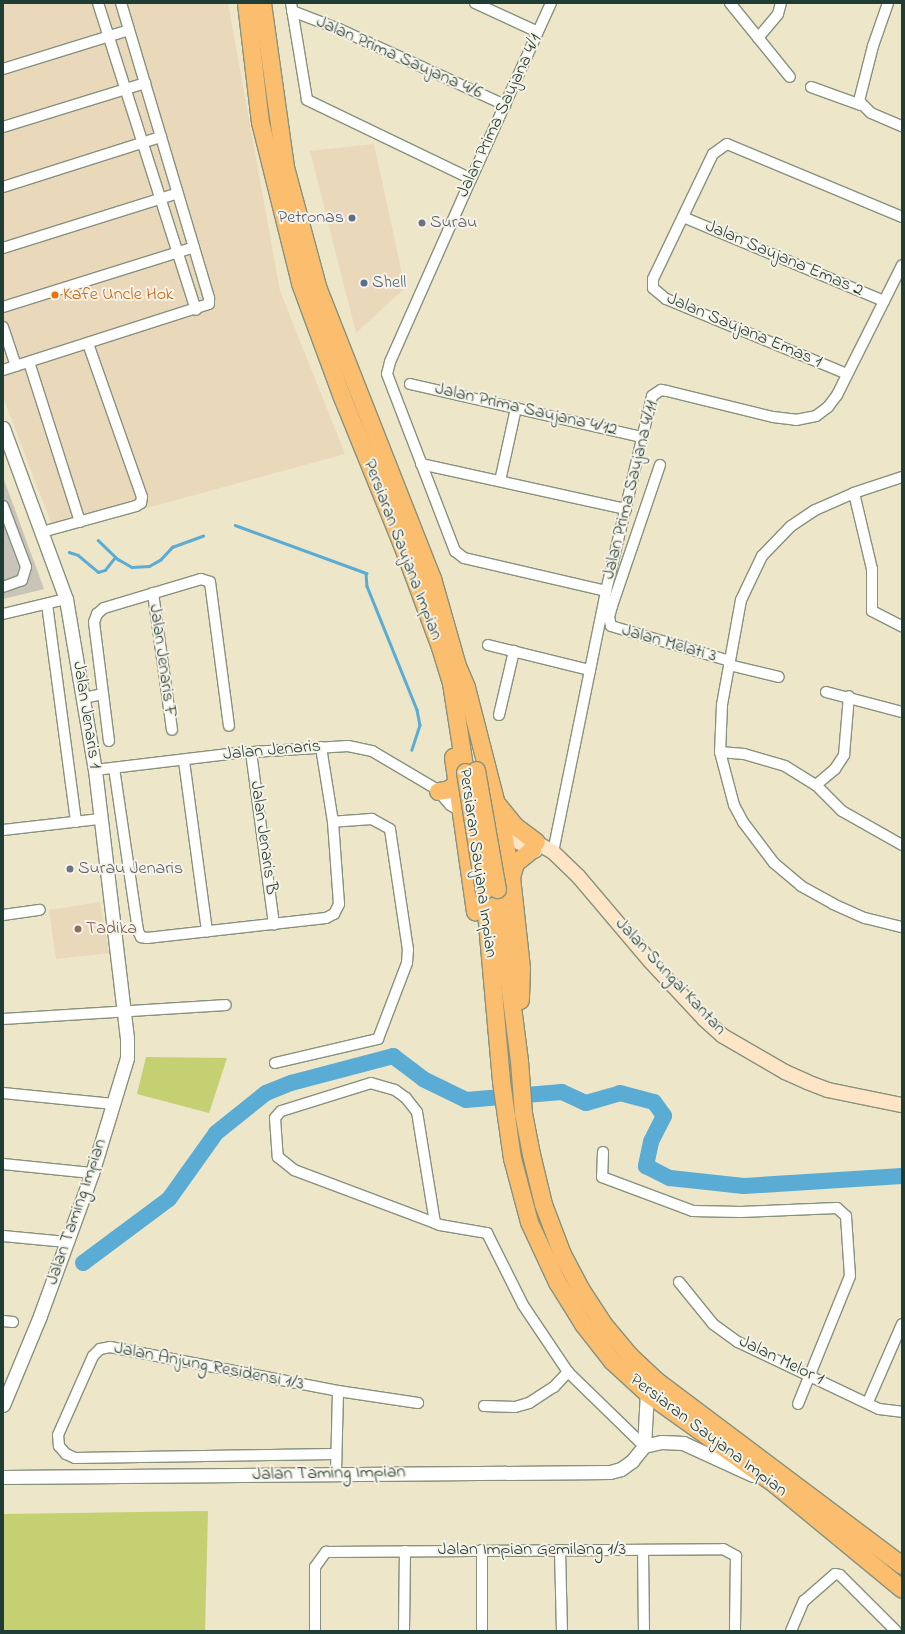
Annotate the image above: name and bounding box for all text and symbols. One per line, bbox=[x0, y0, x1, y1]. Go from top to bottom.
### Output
street label: Jalan Prima Saujana 4/6 bbox=[312, 12, 486, 104]
street label: Jalan Prima Saujana 4/1 bbox=[453, 31, 547, 201]
place label: Petronas bbox=[278, 207, 344, 229]
place label: Surau bbox=[430, 212, 477, 234]
marker: Petronas bbox=[347, 213, 357, 223]
street label: Jalan Saujana Emas 2 bbox=[702, 216, 866, 302]
marker: Surau bbox=[417, 218, 427, 228]
place label: Shell bbox=[372, 272, 406, 294]
marker: Shell bbox=[359, 278, 369, 288]
place label: Kafe Uncle Hok bbox=[63, 284, 173, 306]
street label: Jalan Saujana Emas 1 bbox=[663, 289, 825, 373]
marker: Kafe Uncle Hok bbox=[50, 290, 60, 300]
street label: Jalan Prima Saujana 4/12 bbox=[433, 378, 619, 442]
street label: Jalan Prima Saujana 4/11 bbox=[598, 398, 664, 582]
street label: Persiaran Saujana Impian bbox=[358, 457, 446, 643]
street label: Jalan Jenaris F bbox=[143, 603, 181, 719]
street label: Jalan Melati 3 bbox=[619, 620, 719, 668]
street label: Jalan Jenaris 1 bbox=[67, 660, 105, 770]
street label: Jalan Jenaris bbox=[222, 736, 322, 766]
street label: Persiaran Saujana Impian bbox=[453, 767, 501, 959]
street label: Jalan Jenaris B bbox=[244, 780, 282, 896]
place label: Surau Jenaris bbox=[78, 858, 183, 880]
marker: Surau Jenaris bbox=[65, 864, 75, 874]
street label: Jalan Sungai Kantan bbox=[610, 914, 730, 1040]
place label: Tadika bbox=[86, 918, 137, 940]
marker: Tadika bbox=[73, 924, 83, 934]
street label: Jalan Taming Impian bbox=[42, 1136, 112, 1288]
street label: Jalan Melor 1 bbox=[735, 1331, 827, 1391]
street label: Jalan Anjung Residensi 1/3 bbox=[112, 1338, 306, 1396]
street label: Persiaran Saujana Impian bbox=[625, 1370, 791, 1502]
street label: Jalan Taming Impian bbox=[252, 1462, 406, 1486]
street label: Jalan Impian Gemilang 1/3 bbox=[438, 1539, 626, 1561]

